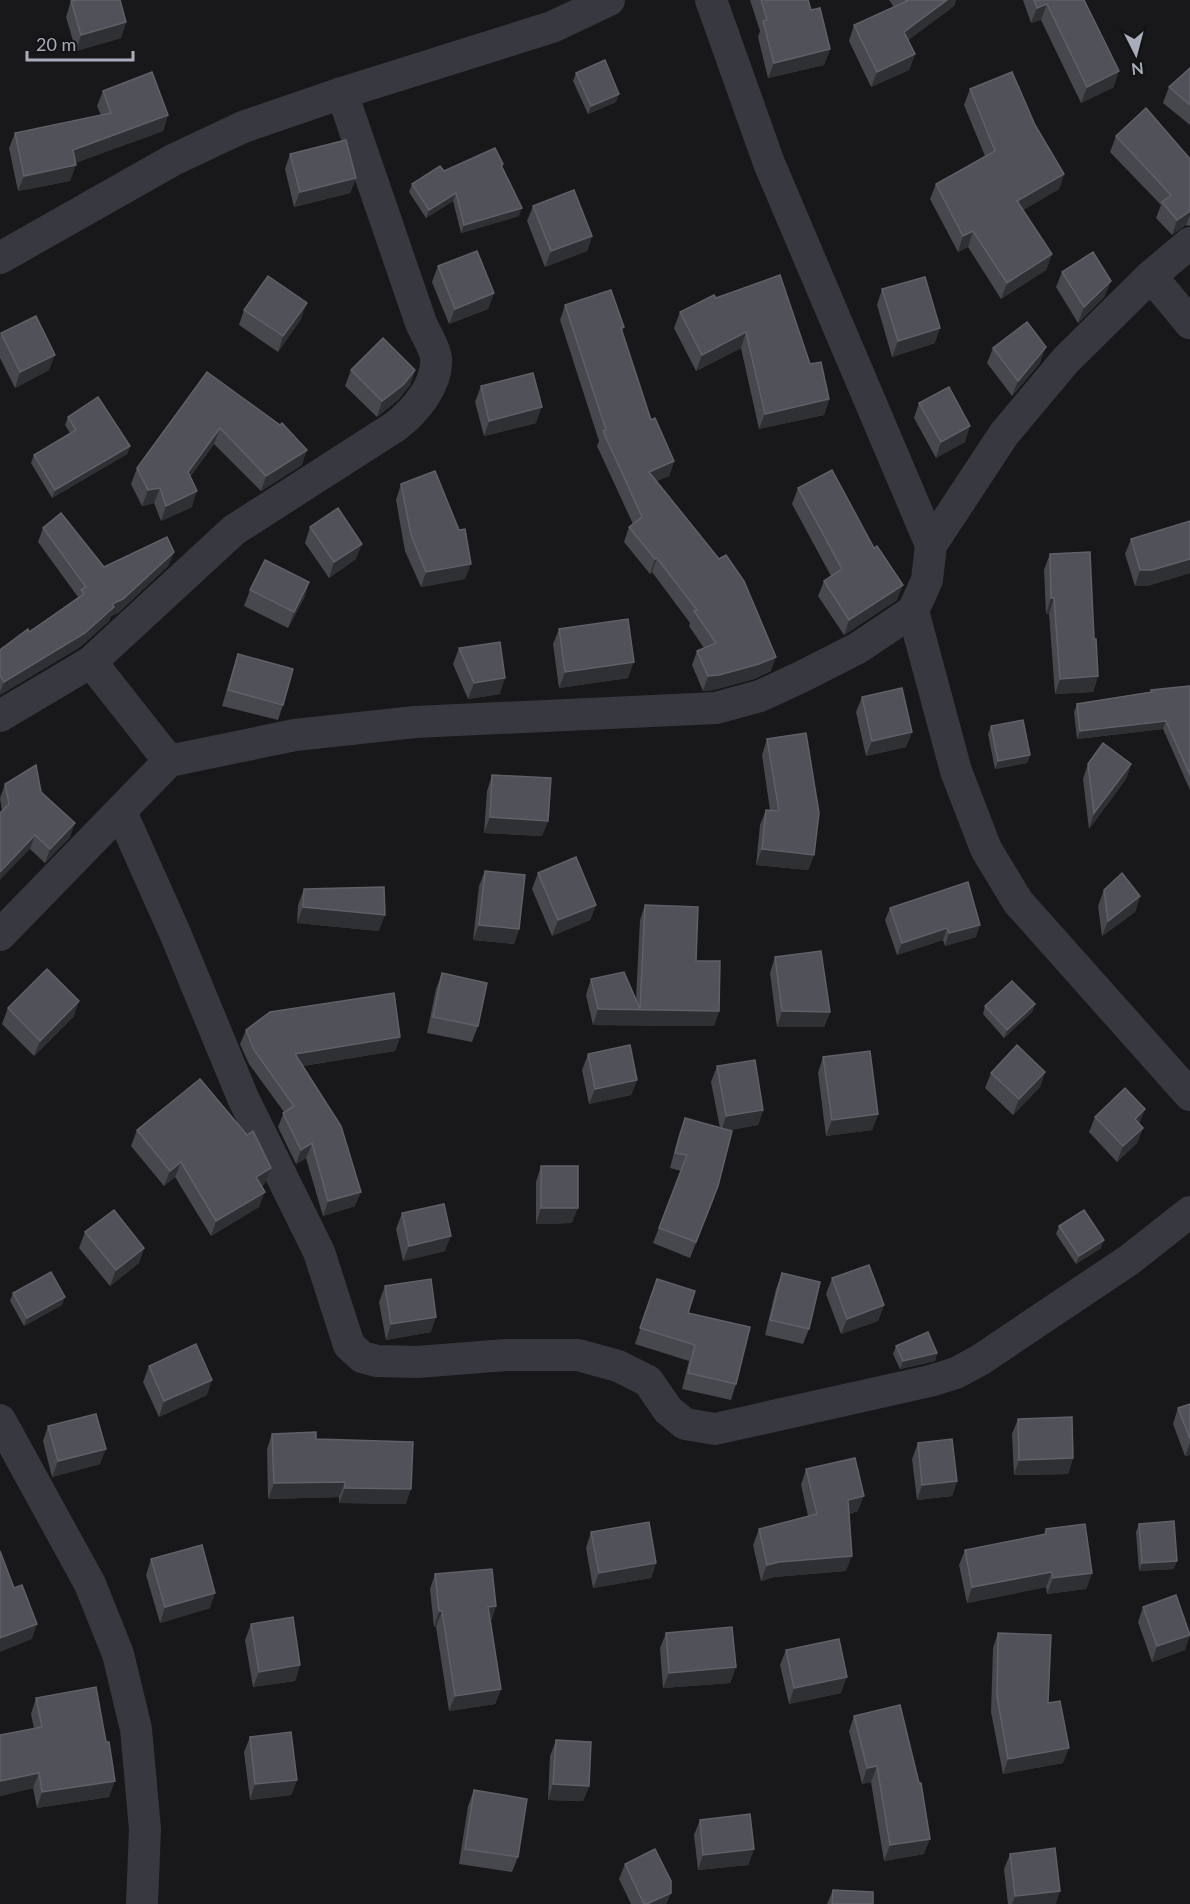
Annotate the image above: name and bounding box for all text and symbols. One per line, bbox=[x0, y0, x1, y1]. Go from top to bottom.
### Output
scale bar bbox=[27, 24, 134, 62]
north arrow bbox=[1106, 24, 1166, 84]
text: 20 m bbox=[36, 33, 76, 55]
text: N bbox=[1130, 59, 1145, 80]

